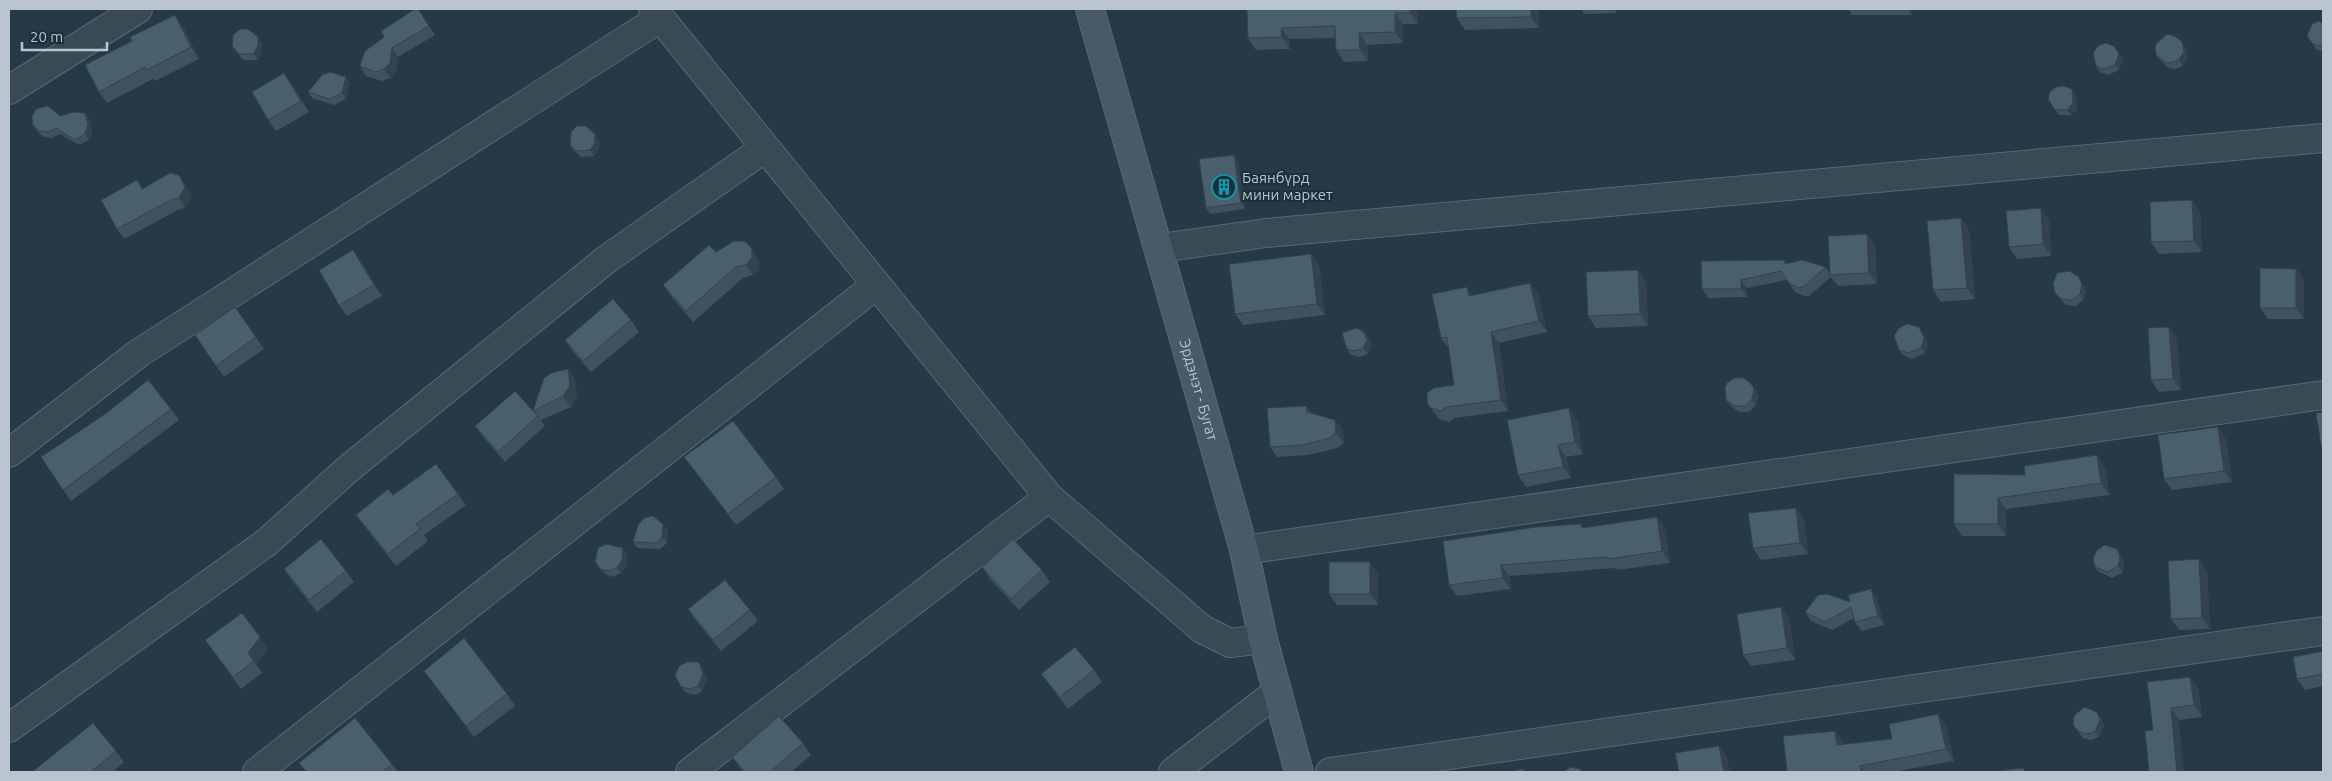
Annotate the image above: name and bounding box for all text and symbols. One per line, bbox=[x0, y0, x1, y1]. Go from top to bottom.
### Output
scale bar bbox=[22, 20, 108, 52]
text: 20 m bbox=[30, 28, 63, 45]
place label: Баянбүрд мини маркет bbox=[1242, 169, 1333, 203]
building icon: Баянбүрд мини маркет bbox=[1211, 174, 1237, 200]
street label: Эрдэнэт - Бугат bbox=[1176, 337, 1222, 443]

